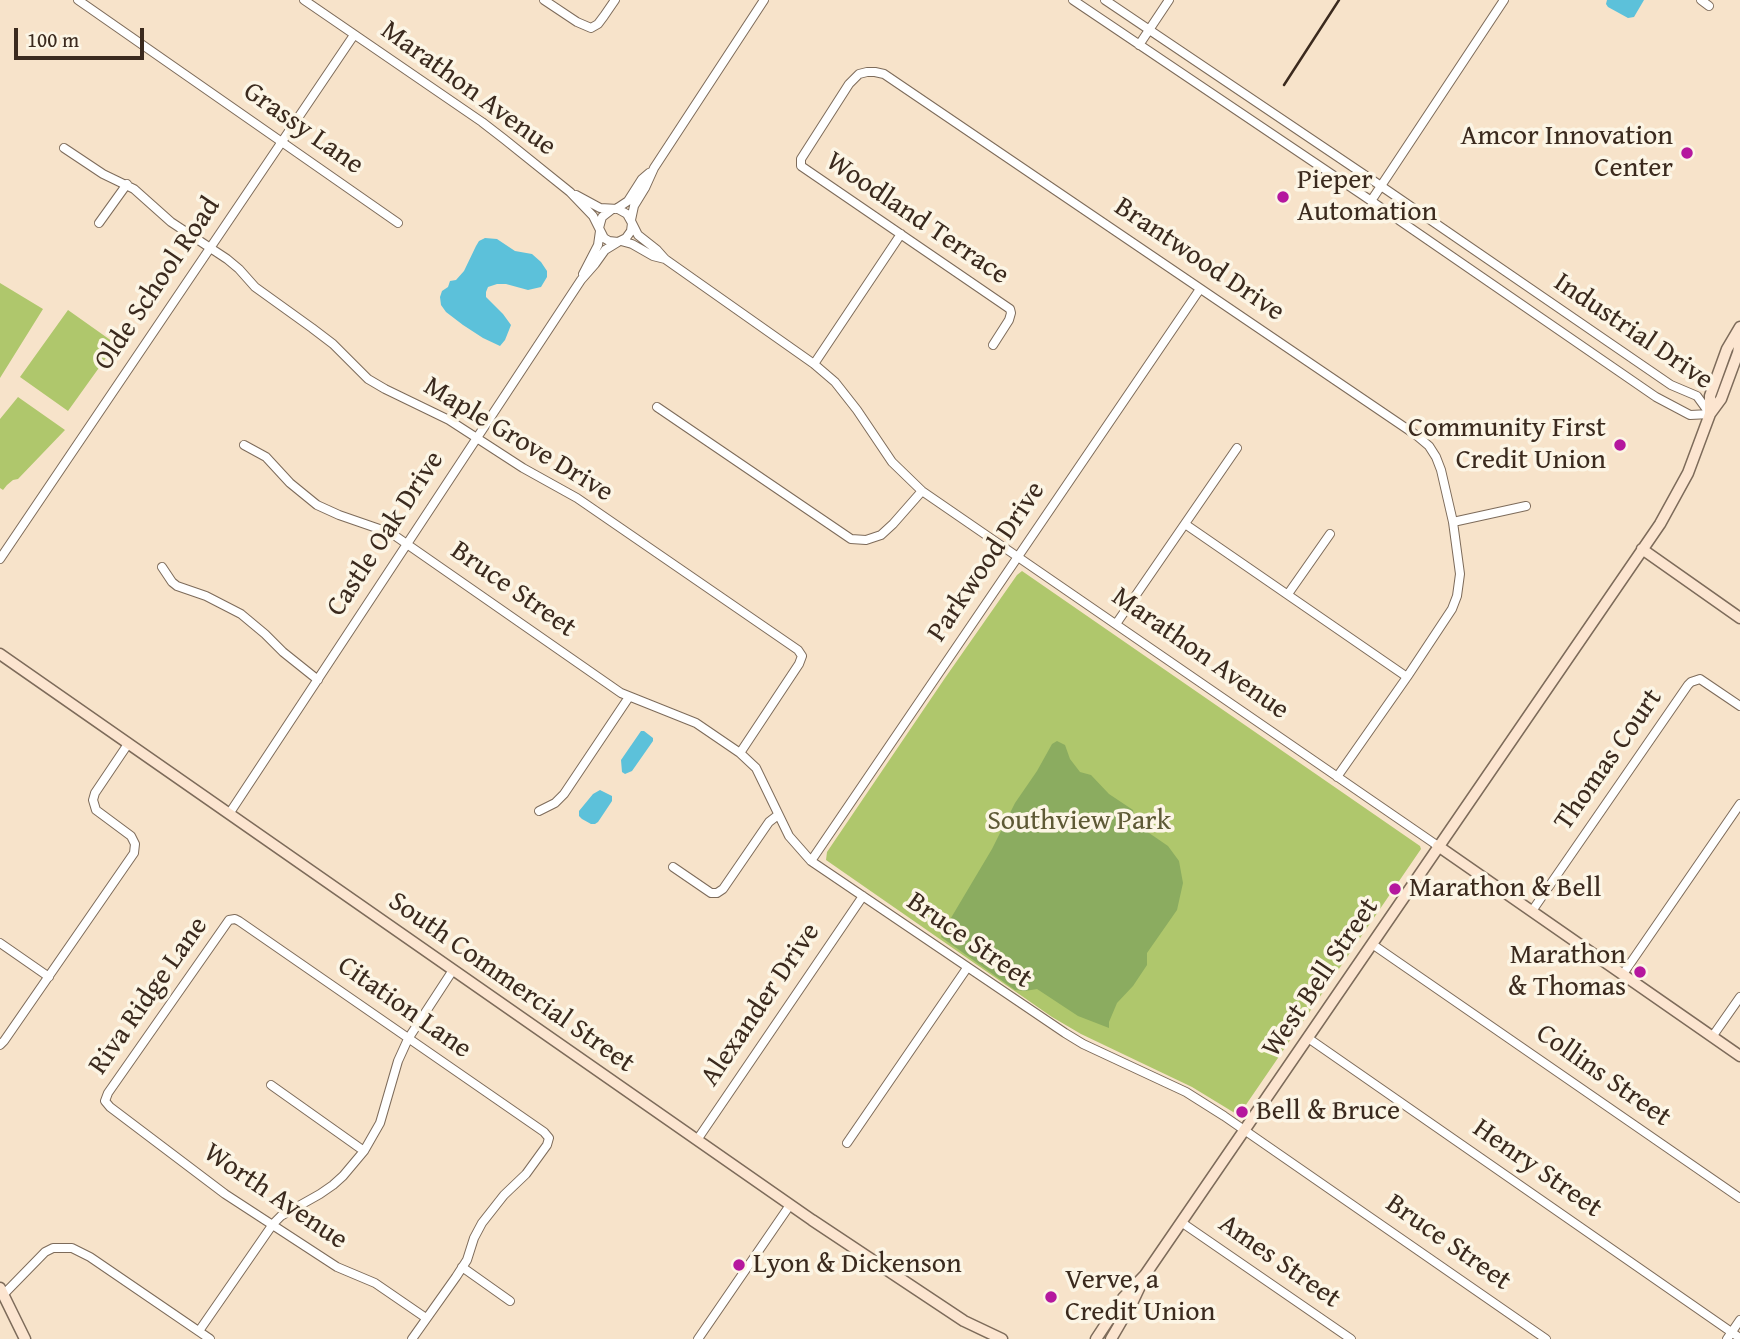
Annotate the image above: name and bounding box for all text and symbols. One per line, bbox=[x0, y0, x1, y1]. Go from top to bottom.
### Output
scale bar bbox=[18, 14, 147, 58]
street label: Marathon Avenue bbox=[374, 14, 562, 164]
text: 100 m bbox=[27, 24, 79, 55]
street label: Grassy Lane bbox=[236, 75, 370, 183]
place label: Amcor Innovation Center bbox=[1461, 120, 1673, 186]
street label: Woodland Terrace bbox=[819, 145, 1015, 293]
marker: Amcor Innovation Center bbox=[1679, 145, 1695, 161]
place label: Pieper Automation bbox=[1297, 164, 1437, 230]
marker: Pieper Automation bbox=[1275, 189, 1291, 205]
street label: Olde School Road bbox=[88, 191, 228, 377]
street label: Brantwood Drive bbox=[1108, 191, 1290, 329]
street label: Industrial Drive bbox=[1547, 266, 1719, 398]
street label: Maple Grove Drive bbox=[417, 370, 619, 510]
place label: Community First Credit Union bbox=[1408, 412, 1606, 478]
marker: Community First Credit Union bbox=[1612, 437, 1628, 453]
street label: Castle Oak Drive bbox=[320, 445, 452, 623]
street label: Parkwood Drive bbox=[921, 476, 1053, 648]
street label: Bruce Street bbox=[444, 535, 582, 645]
street label: Marathon Avenue bbox=[1105, 580, 1295, 728]
street label: Thomas Court bbox=[1548, 683, 1670, 837]
park label: Southview Park bbox=[987, 805, 1171, 839]
place label: Marathon & Bell bbox=[1409, 872, 1601, 906]
marker: Marathon & Bell bbox=[1387, 881, 1403, 897]
street label: South Commercial Street bbox=[381, 885, 641, 1081]
street label: Bruce Street bbox=[900, 886, 1038, 996]
street label: West Bell Street bbox=[1255, 892, 1387, 1064]
street label: Riva Ridge Lane bbox=[82, 911, 216, 1081]
street label: Alexander Drive bbox=[694, 917, 828, 1093]
place label: Marathon & Thomas bbox=[1508, 939, 1626, 1005]
street label: Citation Lane bbox=[331, 950, 477, 1066]
marker: Marathon & Thomas bbox=[1632, 964, 1648, 980]
street label: Collins Street bbox=[1529, 1017, 1677, 1135]
place label: Bell & Bruce bbox=[1256, 1095, 1400, 1129]
marker: Bell & Bruce bbox=[1234, 1104, 1250, 1120]
street label: Henry Street bbox=[1466, 1112, 1608, 1226]
street label: Worth Avenue bbox=[197, 1137, 353, 1257]
street label: Bruce Street bbox=[1379, 1188, 1517, 1298]
street label: Ames Street bbox=[1212, 1208, 1346, 1316]
place label: Lyon & Dickenson bbox=[753, 1248, 962, 1282]
marker: Lyon & Dickenson bbox=[731, 1257, 747, 1273]
place label: Verve, a Credit Union bbox=[1065, 1264, 1215, 1330]
marker: Verve, a Credit Union bbox=[1043, 1289, 1059, 1305]

